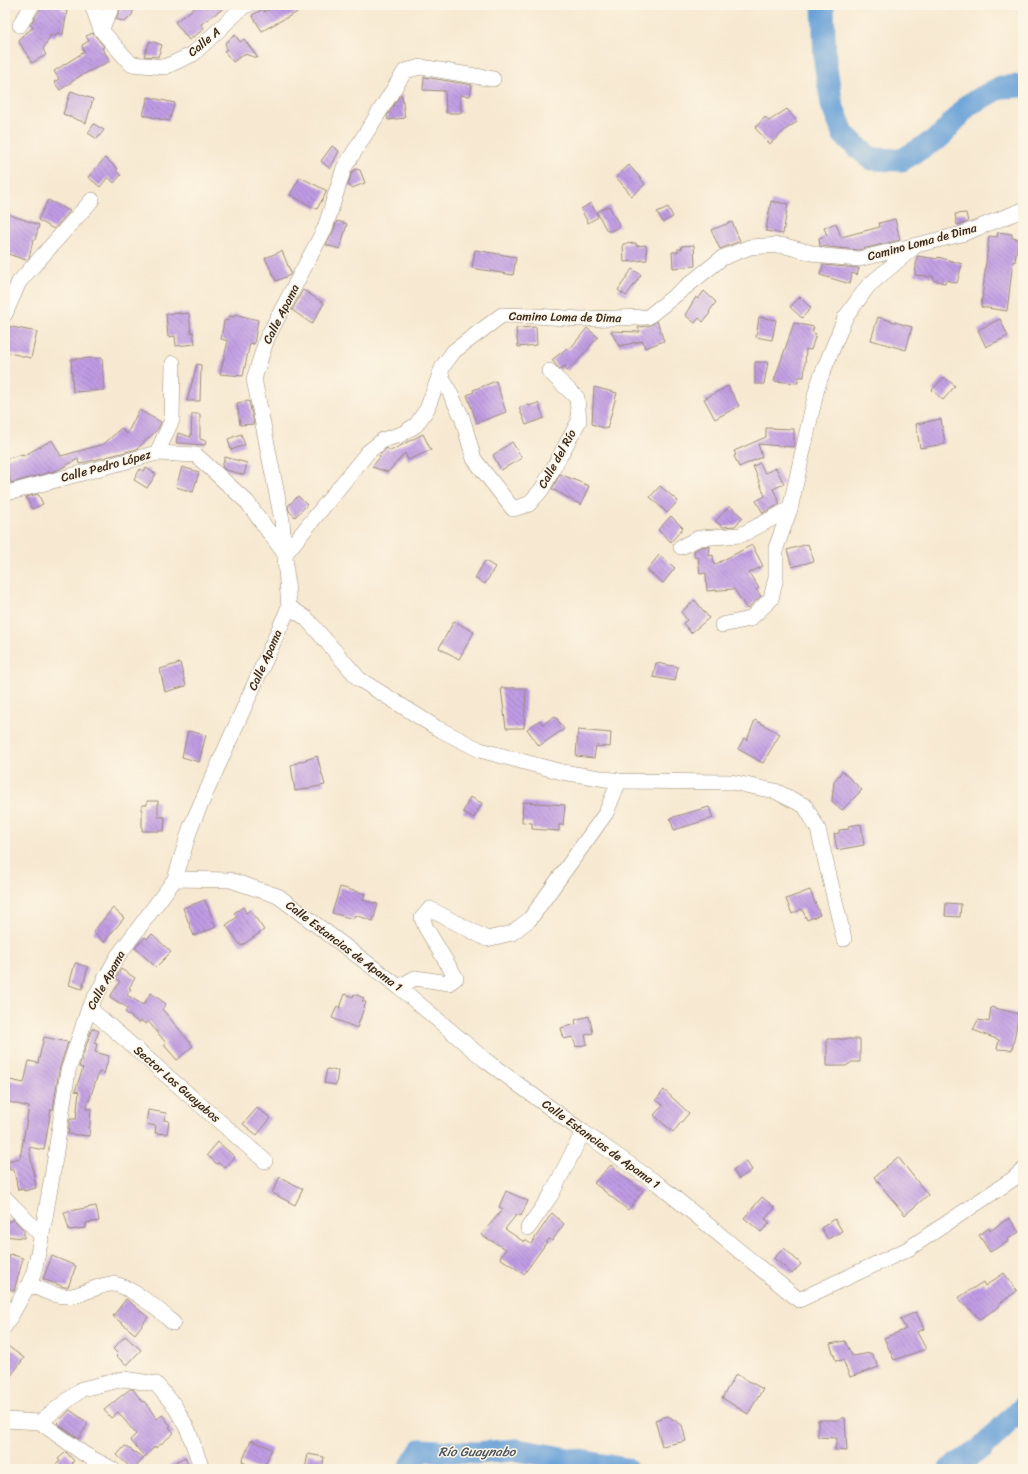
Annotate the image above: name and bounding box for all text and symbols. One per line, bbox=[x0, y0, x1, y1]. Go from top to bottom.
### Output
street label: Calle A bbox=[183, 21, 226, 62]
street label: Camino Loma de Dima bbox=[865, 217, 980, 267]
street label: Calle Apama bbox=[256, 280, 306, 348]
street label: Camino Loma de Dima bbox=[509, 305, 622, 329]
street label: Calle del Río bbox=[532, 425, 582, 493]
street label: Calle Pedro López bbox=[58, 443, 154, 489]
street label: Calle Apama bbox=[242, 626, 288, 694]
street label: Calle Estancias de Apama 1 bbox=[281, 895, 407, 997]
street label: Calle Apama bbox=[81, 946, 131, 1014]
street label: Sector Los Guayabos bbox=[128, 1040, 226, 1129]
street label: Calle Estancias de Apama 1 bbox=[537, 1093, 665, 1195]
water label: Río Guaynabo bbox=[439, 1440, 517, 1463]

